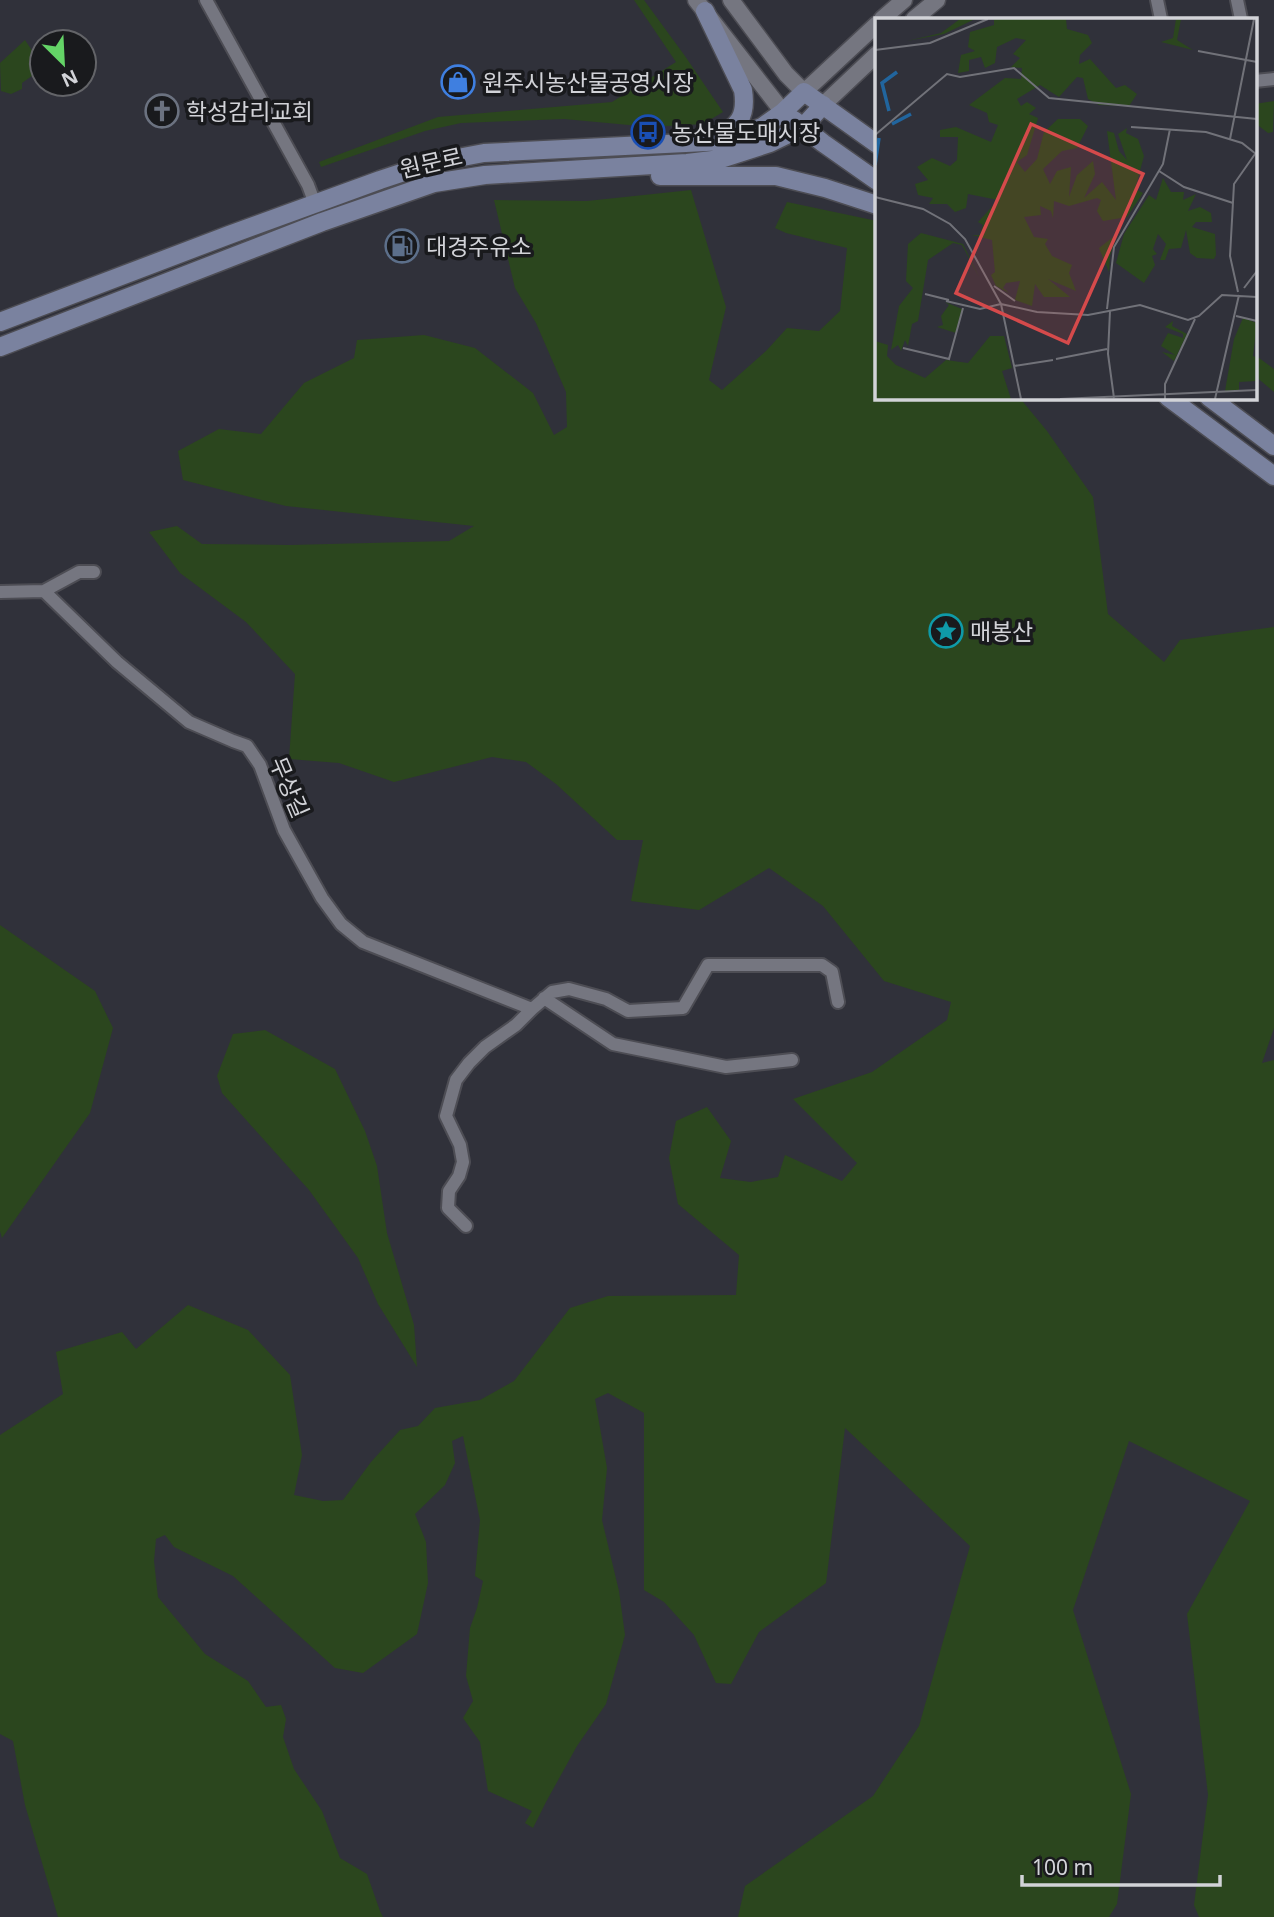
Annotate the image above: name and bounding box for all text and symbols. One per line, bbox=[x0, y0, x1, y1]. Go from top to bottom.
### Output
inset map bbox=[875, 18, 1256, 399]
north arrow bbox=[28, 28, 98, 98]
shop icon: 원주시농산물공영시장 bbox=[439, 63, 477, 101]
text: N bbox=[58, 64, 82, 94]
place label: 원주시농산물공영시장 bbox=[482, 66, 694, 98]
church icon: 학성감리교회 bbox=[143, 92, 181, 130]
place label: 학성감리교회 bbox=[186, 95, 313, 127]
bus stop icon: 농산물도매시장 bbox=[629, 113, 667, 151]
place label: 농산물도매시장 bbox=[672, 116, 820, 148]
street label: 원문로 bbox=[396, 139, 466, 185]
fuel station icon: 대경주유소 bbox=[383, 227, 421, 265]
place label: 대경주유소 bbox=[426, 230, 532, 262]
place icon: 매봉산 bbox=[927, 612, 965, 650]
place label: 매봉산 bbox=[970, 615, 1033, 647]
street label: 무상길 bbox=[263, 752, 317, 822]
scale bar bbox=[1022, 1843, 1220, 1887]
text: 100 m bbox=[1032, 1853, 1093, 1881]

